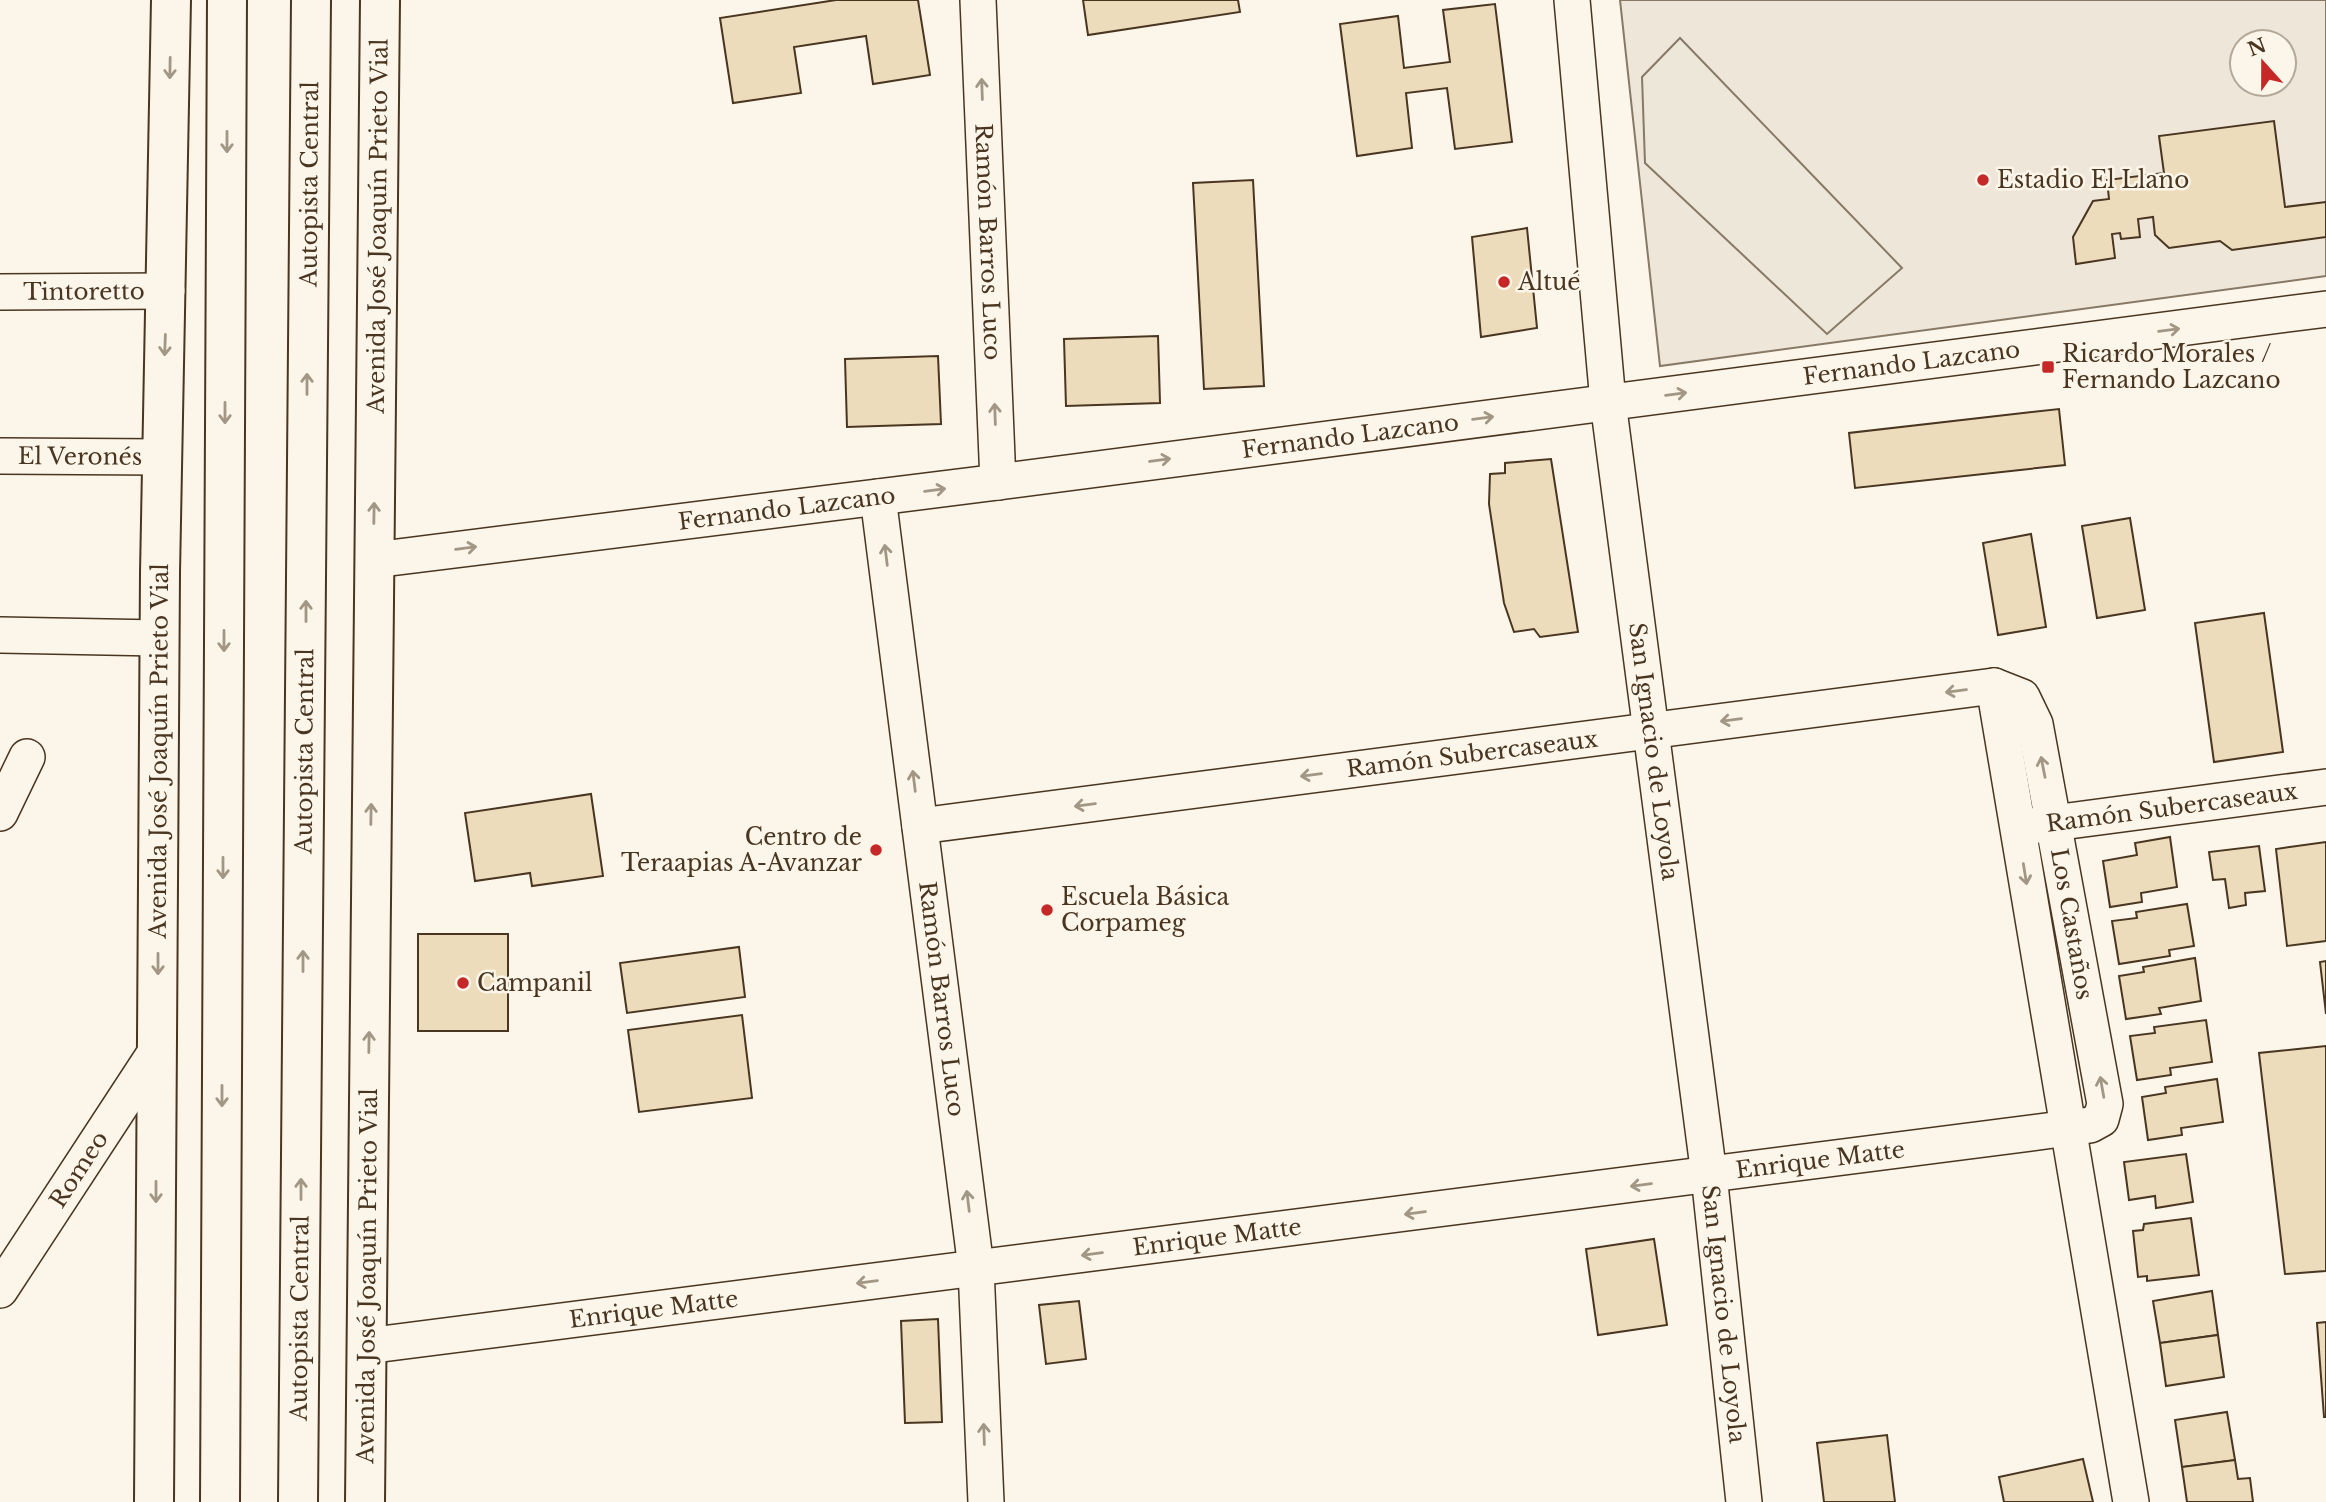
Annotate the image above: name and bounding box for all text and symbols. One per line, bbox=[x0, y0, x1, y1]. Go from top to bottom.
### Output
north arrow bbox=[2228, 28, 2298, 98]
text: N bbox=[2245, 34, 2270, 62]
street label: Avenida José Joaquín Prieto Vial bbox=[362, 38, 394, 415]
one-way arrow bbox=[163, 56, 177, 79]
one-way arrow bbox=[975, 77, 988, 100]
street label: Autopista Central bbox=[295, 81, 324, 288]
street label: Ramón Barros Luco bbox=[969, 123, 1007, 361]
one-way arrow bbox=[220, 130, 234, 153]
place label: Estadio El Llano bbox=[1997, 166, 2189, 194]
marker: Estadio El Llano bbox=[1975, 172, 1991, 188]
place label: Altué bbox=[1517, 268, 1581, 296]
marker: Altué bbox=[1496, 274, 1512, 290]
street label: Tintoretto bbox=[23, 277, 145, 306]
one-way arrow bbox=[2157, 323, 2180, 336]
one-way arrow bbox=[159, 333, 172, 356]
street label: Fernando Lazcano bbox=[1801, 335, 2022, 391]
place label: Ricardo Morales / Fernando Lazcano bbox=[2062, 340, 2280, 394]
marker: Ricardo Morales / Fernando Lazcano bbox=[2040, 359, 2056, 375]
one-way arrow bbox=[301, 373, 314, 396]
one-way arrow bbox=[1664, 387, 1687, 400]
one-way arrow bbox=[218, 401, 232, 424]
one-way arrow bbox=[989, 403, 1002, 426]
street label: Fernando Lazcano bbox=[1240, 408, 1460, 464]
one-way arrow bbox=[1471, 412, 1494, 425]
street label: El Veronés bbox=[18, 442, 142, 471]
one-way arrow bbox=[1148, 453, 1171, 466]
street label: Fernando Lazcano bbox=[677, 481, 897, 536]
one-way arrow bbox=[923, 483, 945, 496]
one-way arrow bbox=[368, 502, 381, 525]
one-way arrow bbox=[454, 542, 477, 555]
one-way arrow bbox=[879, 544, 892, 567]
street label: Avenida José Joaquín Prieto Vial bbox=[144, 563, 174, 940]
one-way arrow bbox=[299, 600, 312, 623]
street label: San Ignacio de Loyola bbox=[1623, 621, 1684, 882]
one-way arrow bbox=[217, 629, 231, 652]
street label: Autopista Central bbox=[290, 648, 319, 855]
one-way arrow bbox=[1945, 684, 1968, 697]
one-way arrow bbox=[1720, 714, 1743, 727]
street label: Ramón Subercaseaux bbox=[1345, 725, 1599, 783]
one-way arrow bbox=[2036, 756, 2050, 779]
one-way arrow bbox=[1300, 769, 1323, 782]
one-way arrow bbox=[908, 770, 921, 792]
street label: Ramón Subercaseaux bbox=[2044, 777, 2299, 838]
one-way arrow bbox=[1074, 798, 1097, 811]
one-way arrow bbox=[364, 803, 378, 826]
place label: Centro de Teraapias A-Avanzar bbox=[621, 823, 862, 877]
marker: Centro de Teraapias A-Avanzar bbox=[868, 842, 884, 858]
street label: Los Castaños bbox=[2045, 846, 2099, 1002]
one-way arrow bbox=[216, 856, 230, 879]
one-way arrow bbox=[2019, 862, 2032, 885]
street label: Ramón Barros Luco bbox=[913, 880, 971, 1118]
place label: Escuela Básica Corpameg bbox=[1061, 883, 1230, 937]
marker: Escuela Básica Corpameg bbox=[1039, 902, 1055, 918]
one-way arrow bbox=[296, 950, 310, 973]
one-way arrow bbox=[151, 952, 165, 975]
place label: Campanil bbox=[477, 969, 592, 997]
marker: Campanil bbox=[455, 975, 471, 991]
one-way arrow bbox=[362, 1031, 376, 1054]
one-way arrow bbox=[2095, 1077, 2108, 1099]
one-way arrow bbox=[215, 1084, 229, 1107]
street label: Avenida José Joaquín Prieto Vial bbox=[351, 1088, 383, 1465]
street label: Romeo bbox=[44, 1126, 114, 1213]
street label: Enrique Matte bbox=[1734, 1135, 1906, 1185]
one-way arrow bbox=[294, 1178, 308, 1201]
one-way arrow bbox=[1630, 1178, 1653, 1191]
one-way arrow bbox=[150, 1180, 163, 1203]
street label: San Ignacio de Loyola bbox=[1696, 1184, 1752, 1445]
one-way arrow bbox=[961, 1190, 974, 1213]
one-way arrow bbox=[1405, 1207, 1427, 1220]
street label: Enrique Matte bbox=[1131, 1212, 1303, 1262]
street label: Autopista Central bbox=[285, 1215, 314, 1422]
one-way arrow bbox=[1082, 1247, 1104, 1260]
one-way arrow bbox=[856, 1276, 879, 1289]
street label: Enrique Matte bbox=[568, 1285, 740, 1334]
one-way arrow bbox=[977, 1423, 990, 1446]

